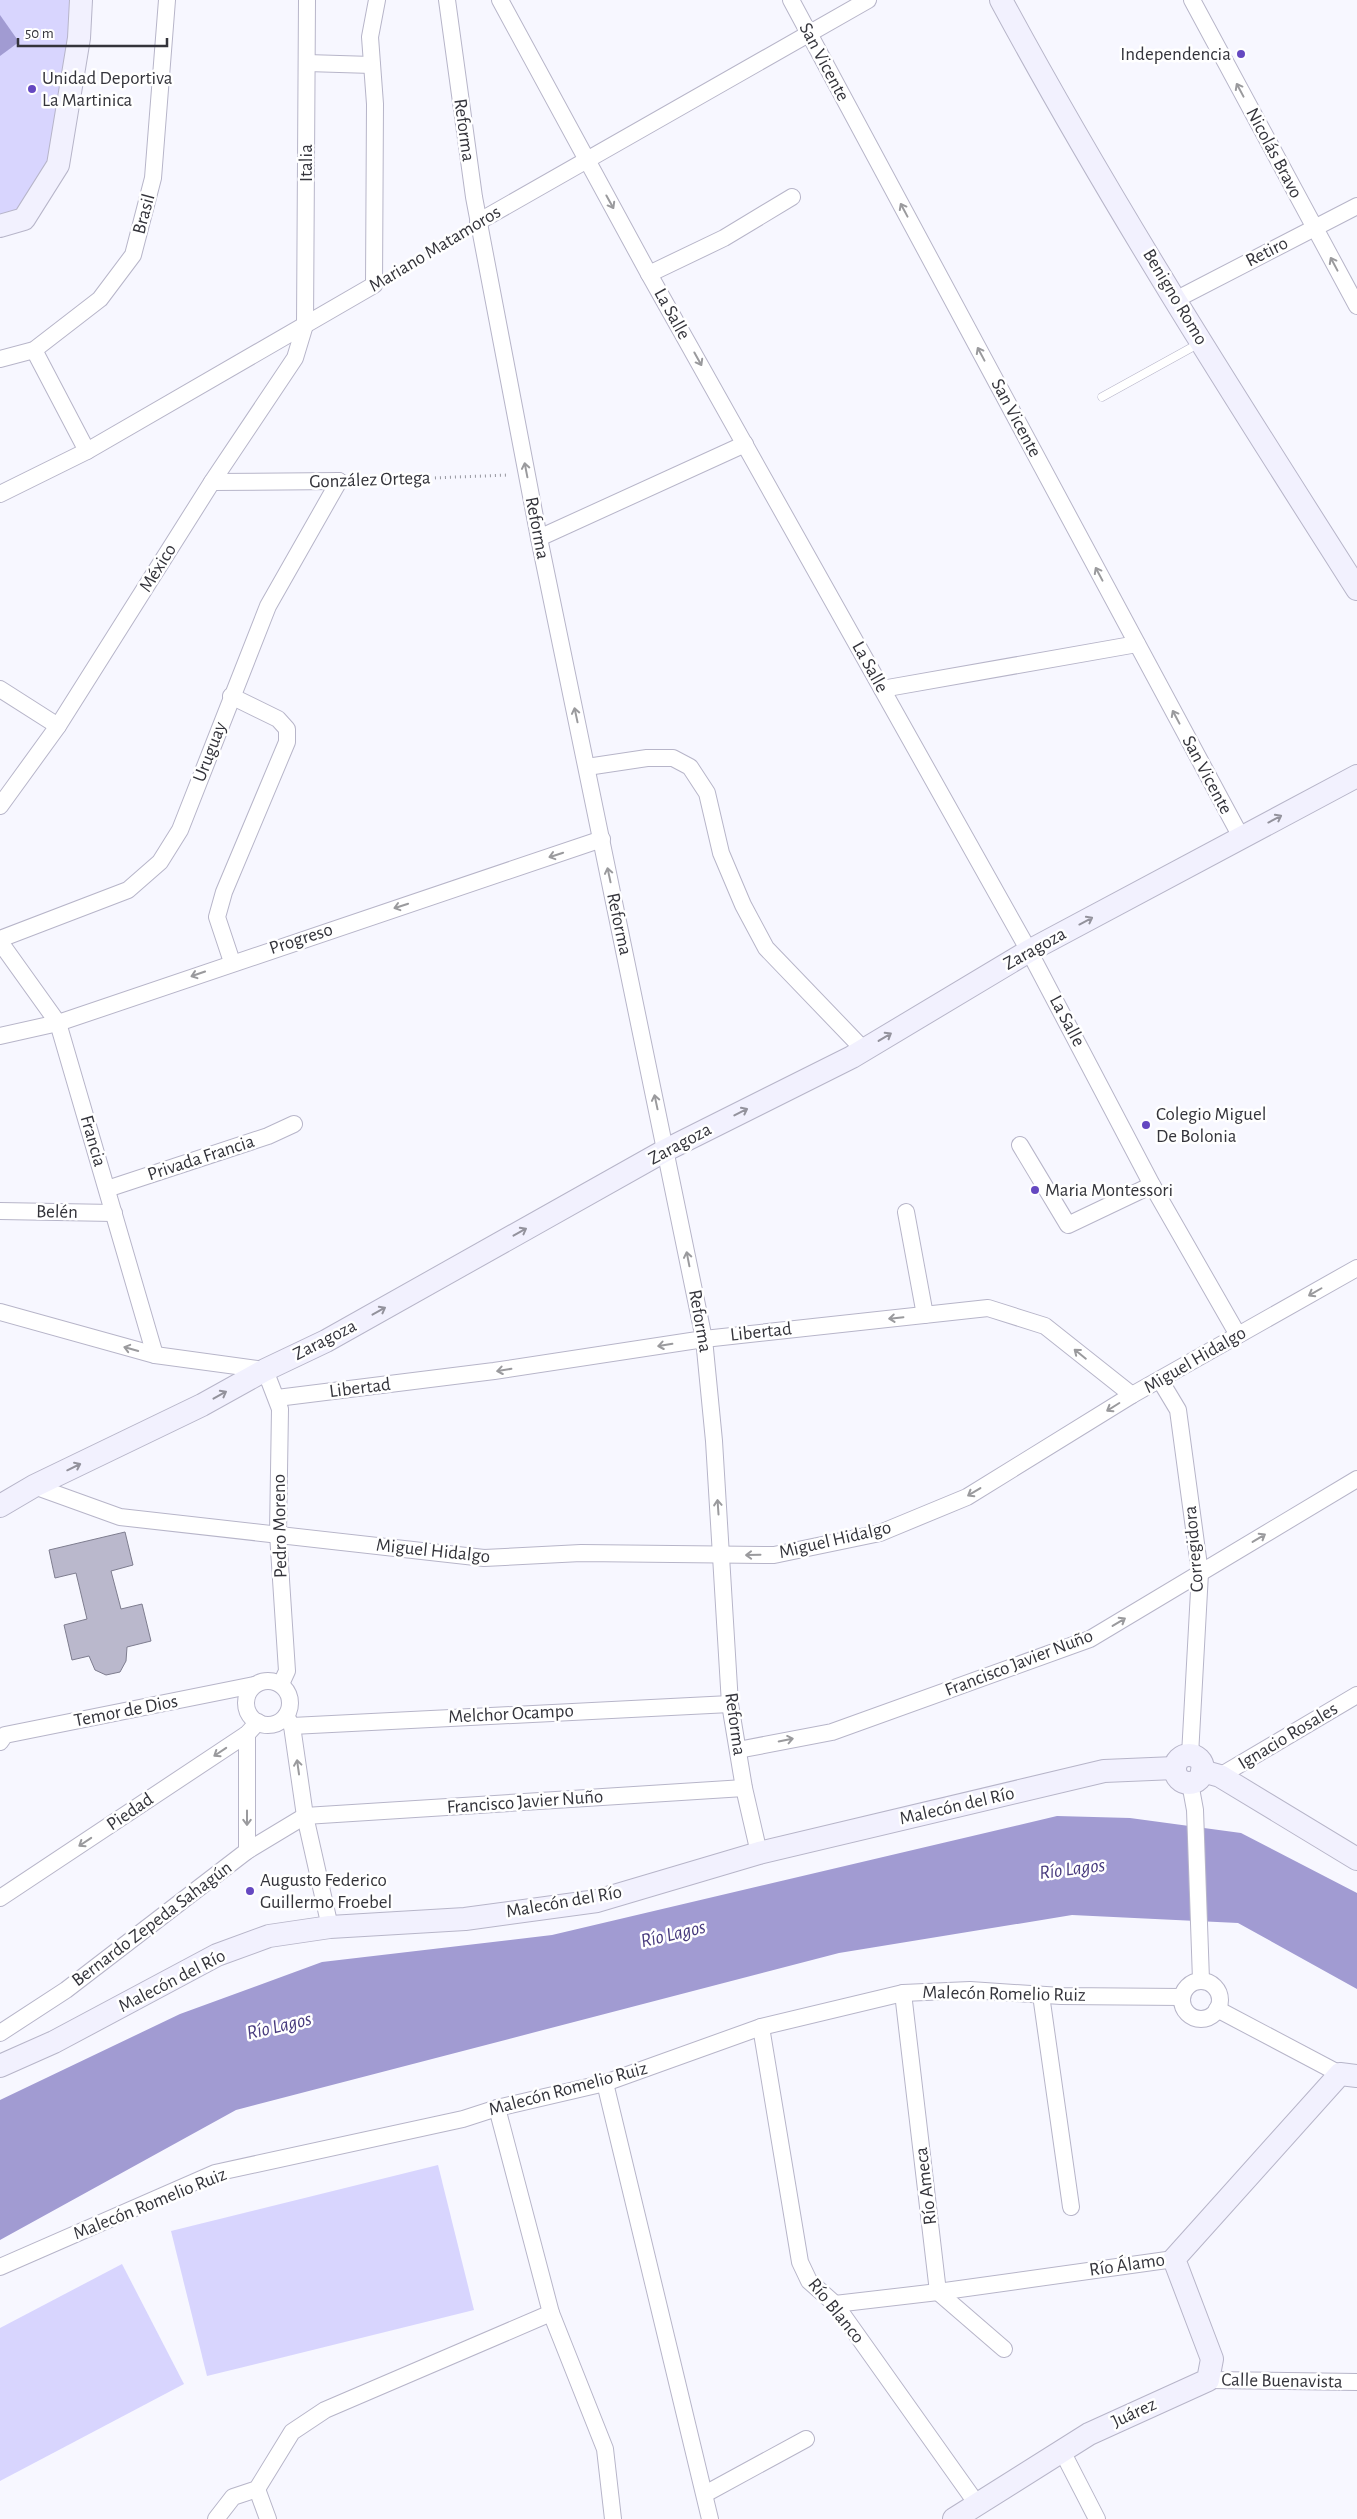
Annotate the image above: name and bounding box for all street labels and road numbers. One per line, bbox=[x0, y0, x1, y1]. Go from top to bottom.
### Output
street label: San Vicente bbox=[795, 20, 853, 104]
street label: Reforma bbox=[450, 97, 478, 163]
street label: Nicolás Bravo bbox=[1242, 105, 1306, 201]
street label: Italia bbox=[297, 144, 316, 182]
street label: Brasil bbox=[130, 192, 158, 236]
street label: Mariano Matamoros bbox=[366, 202, 504, 296]
street label: Retiro bbox=[1243, 233, 1291, 271]
street label: Benigno Romo bbox=[1139, 246, 1211, 348]
street label: La Salle bbox=[650, 285, 694, 343]
street label: San Vicente bbox=[987, 376, 1045, 460]
street label: González Ortega bbox=[309, 468, 431, 492]
street label: Reforma bbox=[522, 495, 552, 561]
street label: México bbox=[136, 541, 180, 595]
street label: La Salle bbox=[848, 638, 892, 696]
street label: Uruguay bbox=[190, 719, 230, 785]
street label: San Vicente bbox=[1178, 733, 1236, 817]
street label: Reforma bbox=[603, 891, 635, 957]
street label: Progreso bbox=[267, 920, 335, 958]
street label: Zaragoza bbox=[1001, 924, 1070, 974]
street label: La Salle bbox=[1046, 992, 1088, 1050]
street label: Francia bbox=[77, 1113, 109, 1169]
street label: Zaragoza bbox=[645, 1119, 715, 1168]
street label: Privada Francia bbox=[145, 1132, 257, 1184]
street label: Belén bbox=[36, 1202, 78, 1222]
street label: Reforma bbox=[685, 1288, 715, 1354]
street label: Zaragoza bbox=[290, 1316, 360, 1364]
street label: Libertad bbox=[729, 1319, 793, 1345]
street label: Miguel Hidalgo bbox=[1141, 1323, 1249, 1397]
street label: Libertad bbox=[328, 1375, 392, 1401]
street label: Pedro Moreno bbox=[270, 1474, 290, 1578]
street label: Corregidora bbox=[1181, 1505, 1207, 1593]
street label: Miguel Hidalgo bbox=[777, 1518, 893, 1562]
street label: Miguel Hidalgo bbox=[375, 1536, 491, 1566]
street label: Francisco Javier Nuño bbox=[942, 1626, 1096, 1700]
street label: Reforma bbox=[721, 1691, 749, 1757]
street label: Temor de Dios bbox=[72, 1692, 180, 1730]
street label: Ignacio Rosales bbox=[1235, 1699, 1341, 1773]
street label: Melchor Ocampo bbox=[448, 1701, 574, 1727]
street label: Malecón del Río bbox=[898, 1784, 1016, 1828]
street label: Francisco Javier Nuño bbox=[446, 1787, 604, 1817]
street label: Piedad bbox=[103, 1790, 157, 1834]
street label: Bernardo Zepeda Sahagún bbox=[69, 1858, 235, 1990]
street label: Malecón del Río bbox=[505, 1882, 623, 1922]
street label: Malecón del Río bbox=[115, 1946, 229, 2016]
street label: Malecón Romelio Ruiz bbox=[922, 1983, 1086, 2005]
street label: Malecón Romelio Ruiz bbox=[487, 2059, 650, 2119]
street label: Río Ameca bbox=[912, 2146, 940, 2226]
street label: Malecón Romelio Ruiz bbox=[71, 2165, 229, 2243]
street label: Río Álamo bbox=[1088, 2248, 1166, 2280]
street label: Río Blanco bbox=[804, 2275, 868, 2347]
street label: Calle Buenavista bbox=[1221, 2370, 1343, 2392]
street label: Juárez bbox=[1109, 2394, 1159, 2431]

